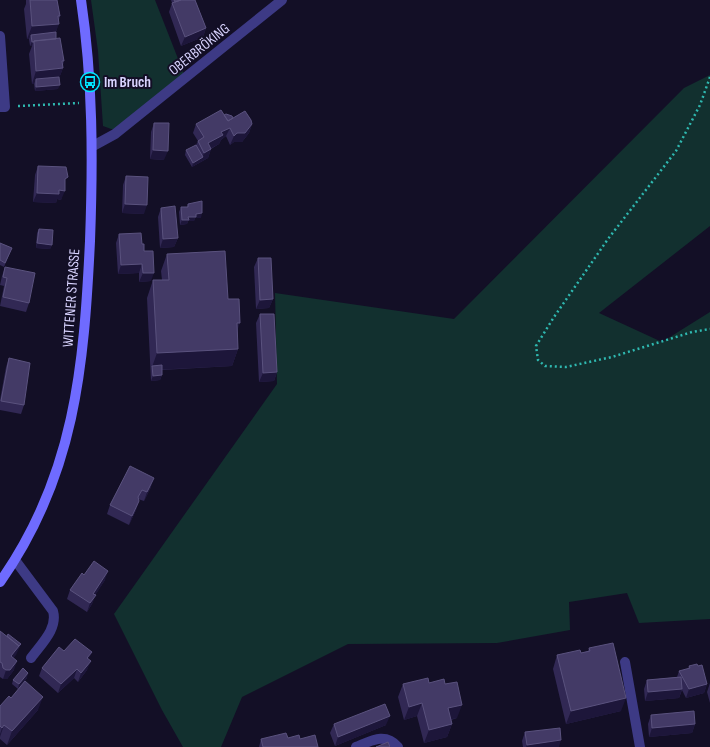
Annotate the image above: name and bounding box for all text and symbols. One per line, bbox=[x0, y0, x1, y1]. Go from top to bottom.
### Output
street label: OBERBRÖKING bbox=[165, 19, 234, 80]
bus stop icon: Im Bruch bbox=[79, 71, 101, 93]
place label: Im Bruch bbox=[104, 73, 151, 92]
street label: WITTENER STRASSE bbox=[59, 248, 84, 348]

